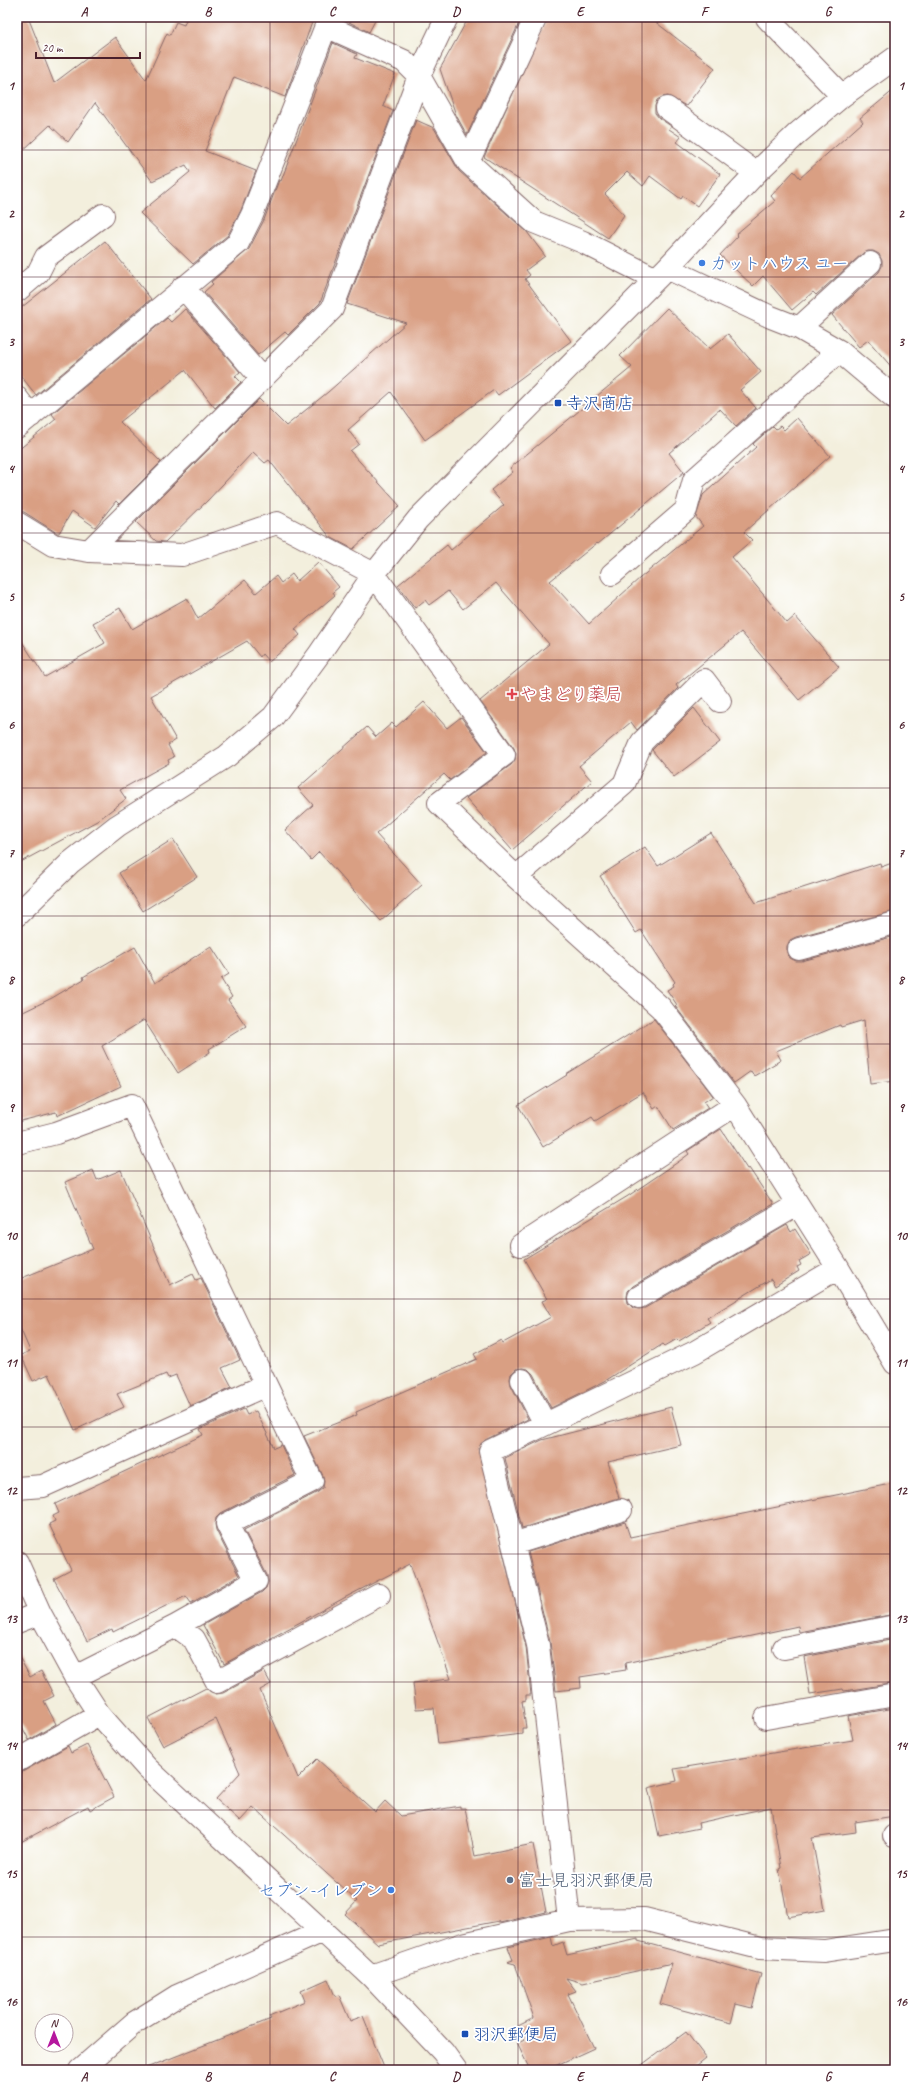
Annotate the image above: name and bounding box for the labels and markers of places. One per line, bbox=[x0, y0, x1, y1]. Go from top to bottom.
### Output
place label: カットハウス ユー bbox=[710, 253, 848, 274]
marker: カットハウス ユー bbox=[697, 258, 707, 268]
place label: 寺沢商店 bbox=[566, 393, 634, 414]
marker: 寺沢商店 bbox=[553, 398, 563, 408]
place label: やまどり薬局 bbox=[520, 684, 622, 705]
marker: やまどり薬局 bbox=[507, 689, 517, 699]
place label: 富士見羽沢郵便局 bbox=[518, 1870, 654, 1891]
marker: 富士見羽沢郵便局 bbox=[505, 1875, 515, 1885]
place label: セブン-イレブン bbox=[258, 1880, 383, 1901]
marker: セブン-イレブン bbox=[386, 1885, 396, 1895]
place label: 羽沢郵便局 bbox=[473, 2024, 558, 2045]
marker: 羽沢郵便局 bbox=[460, 2029, 470, 2039]

